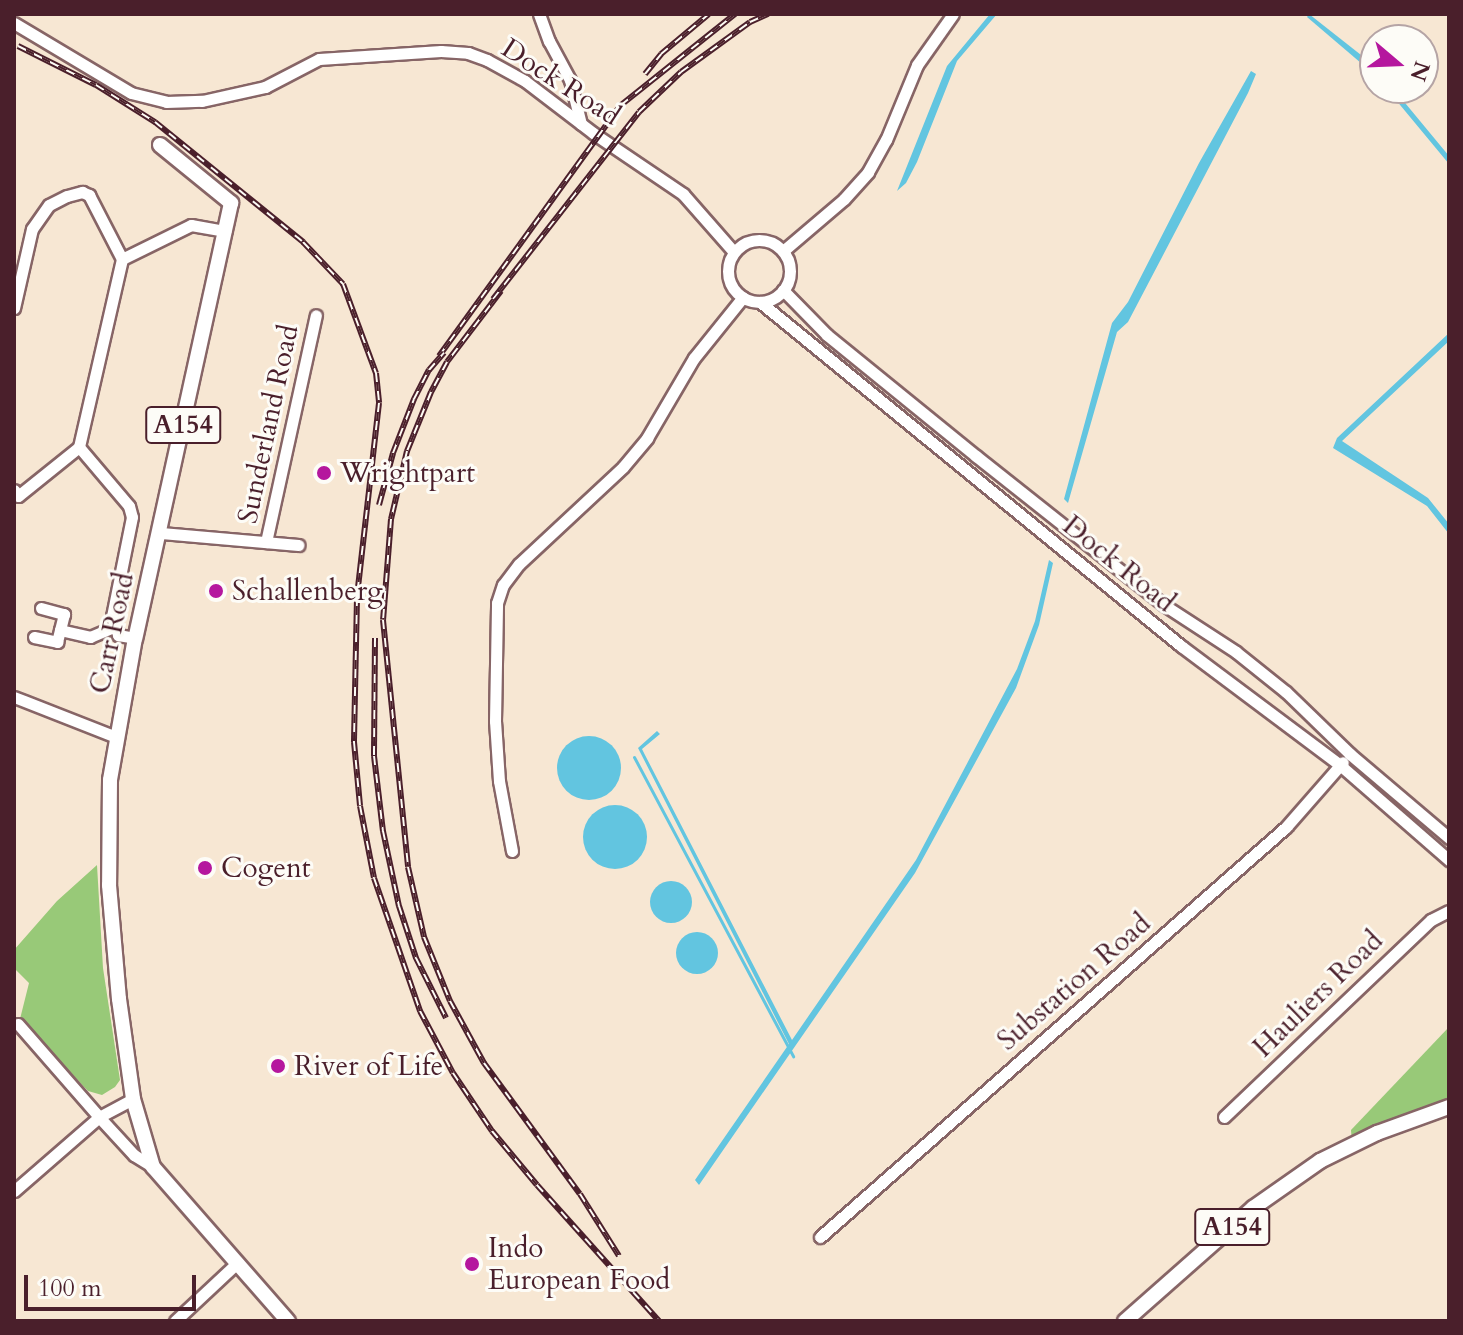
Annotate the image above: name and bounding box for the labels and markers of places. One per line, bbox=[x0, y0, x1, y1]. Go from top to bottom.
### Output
place label: Wrightpart bbox=[340, 456, 475, 490]
marker: Wrightpart bbox=[315, 464, 333, 482]
place label: Schallenberg bbox=[232, 574, 383, 608]
marker: Schallenberg bbox=[207, 582, 225, 600]
place label: Cogent bbox=[221, 851, 311, 885]
marker: Cogent bbox=[196, 859, 214, 877]
place label: River of Life bbox=[294, 1049, 443, 1083]
marker: River of Life bbox=[269, 1057, 287, 1075]
place label: Indo European Food bbox=[488, 1231, 670, 1297]
marker: Indo European Food bbox=[463, 1255, 481, 1273]

